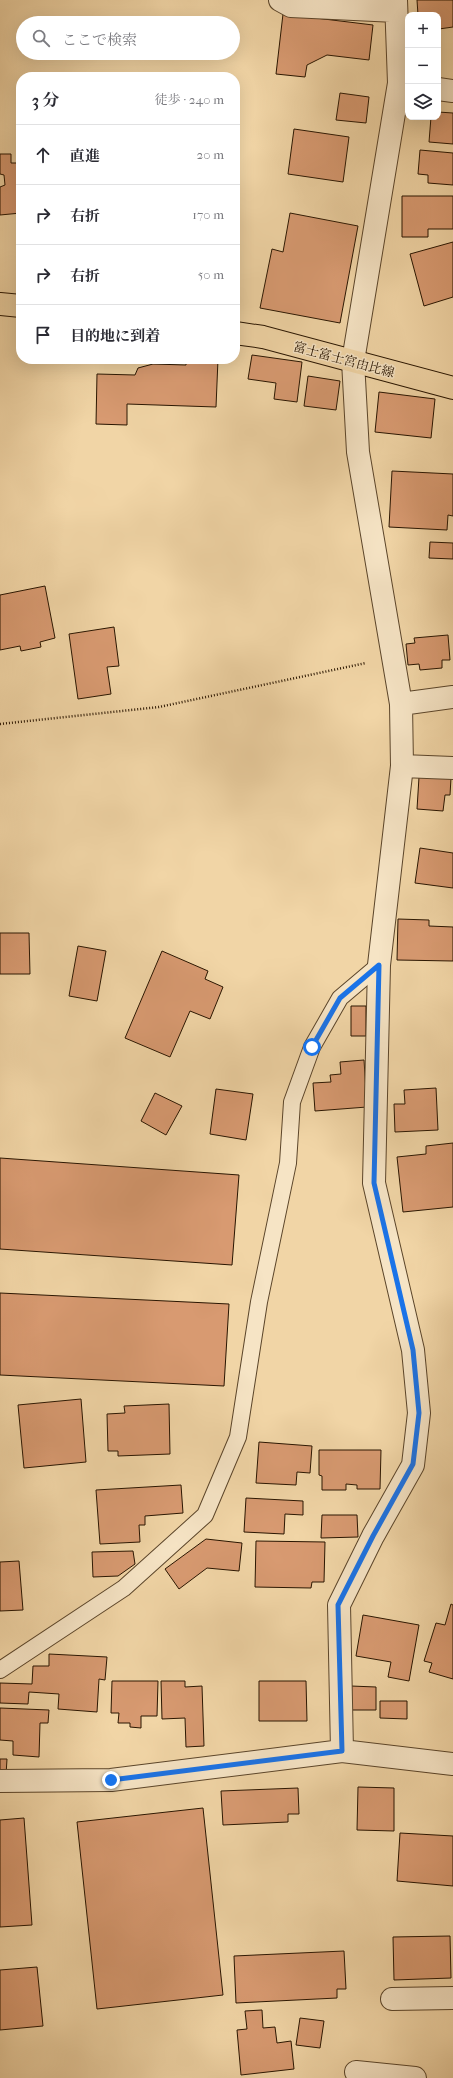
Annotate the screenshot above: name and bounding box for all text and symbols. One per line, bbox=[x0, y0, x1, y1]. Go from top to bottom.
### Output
map controls bbox=[405, 12, 441, 120]
button: + bbox=[405, 12, 441, 48]
search box bbox=[16, 16, 240, 60]
icon: search bbox=[30, 27, 52, 49]
text: ここで検索 bbox=[62, 31, 137, 49]
button: − bbox=[405, 48, 441, 84]
button: layers bbox=[405, 84, 441, 120]
text: 3 分 bbox=[32, 90, 60, 110]
text: 徒歩 · 240 m bbox=[155, 92, 224, 107]
icon: ahead bbox=[32, 144, 54, 166]
text: 直進 bbox=[70, 147, 100, 165]
text: 20 m bbox=[197, 147, 224, 162]
icon: right bbox=[32, 204, 54, 226]
text: 右折 bbox=[70, 207, 100, 225]
text: 170 m bbox=[192, 207, 224, 222]
icon: right bbox=[32, 264, 54, 286]
text: 右折 bbox=[70, 267, 100, 285]
text: 50 m bbox=[198, 267, 224, 282]
icon: arrive bbox=[32, 324, 54, 346]
text: 目的地に到着 bbox=[70, 327, 160, 345]
street label: 富士富士宮由比線 bbox=[292, 339, 396, 380]
route start bbox=[303, 1038, 321, 1056]
route end bbox=[102, 1771, 120, 1789]

